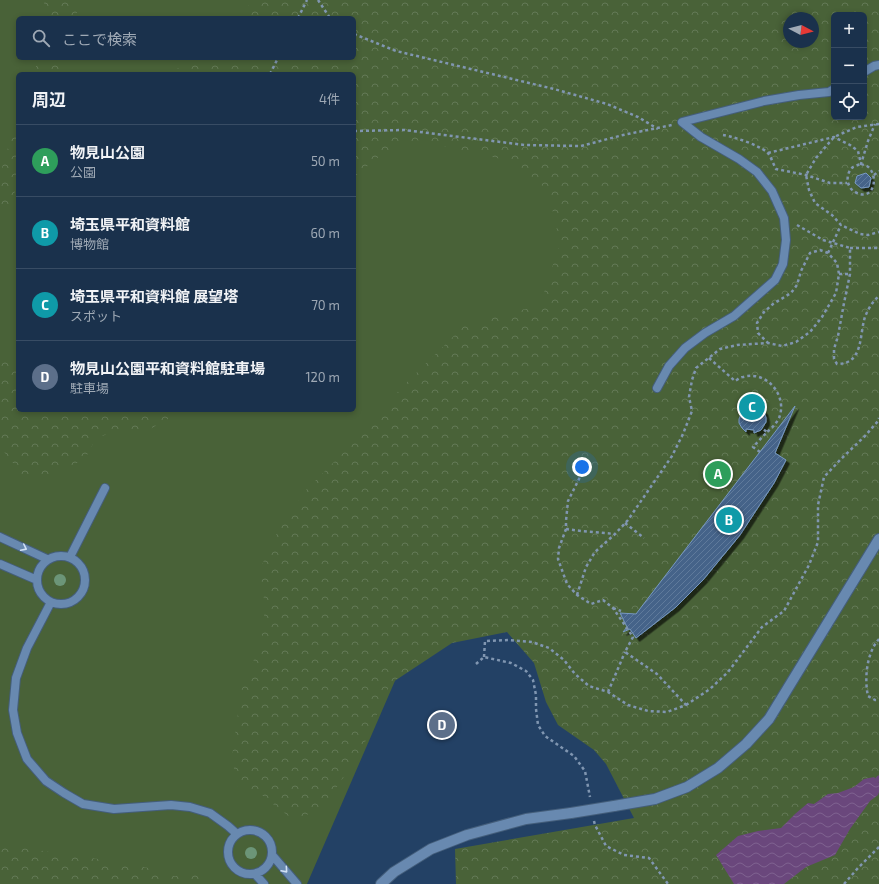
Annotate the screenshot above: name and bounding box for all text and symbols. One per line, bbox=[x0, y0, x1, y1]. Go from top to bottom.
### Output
north arrow bbox=[783, 12, 819, 48]
map controls bbox=[831, 12, 867, 120]
button: + bbox=[831, 12, 867, 48]
search box bbox=[16, 16, 356, 60]
icon: search bbox=[30, 27, 52, 49]
text: ここで検索 bbox=[62, 30, 137, 48]
button: − bbox=[831, 48, 867, 84]
button: locate bbox=[831, 84, 867, 120]
text: 周辺 bbox=[32, 89, 66, 109]
text: 4件 bbox=[319, 91, 340, 107]
text: 物見山公園 bbox=[70, 143, 145, 161]
text: A bbox=[41, 153, 49, 169]
text: 50 m bbox=[311, 153, 340, 169]
text: 公園 bbox=[70, 164, 96, 180]
text: 埼玉県平和資料館 bbox=[70, 215, 190, 233]
text: B bbox=[41, 225, 49, 241]
text: 60 m bbox=[310, 225, 340, 241]
text: 博物館 bbox=[70, 236, 109, 252]
text: 埼玉県平和資料館 展望塔 bbox=[70, 287, 238, 305]
text: C bbox=[41, 297, 49, 313]
text: 70 m bbox=[311, 297, 340, 313]
text: スポット bbox=[70, 308, 122, 324]
text: 物見山公園平和資料館駐車場 bbox=[70, 359, 265, 377]
text: D bbox=[41, 369, 49, 385]
text: 120 m bbox=[305, 369, 340, 385]
text: 駐車場 bbox=[70, 380, 109, 396]
pin: C bbox=[739, 392, 765, 422]
your location bbox=[572, 457, 592, 477]
pin: A bbox=[705, 459, 731, 489]
pin: B bbox=[716, 505, 742, 535]
one-way arrow bbox=[19, 543, 27, 551]
pin: D bbox=[429, 710, 455, 740]
one-way arrow bbox=[280, 865, 288, 873]

